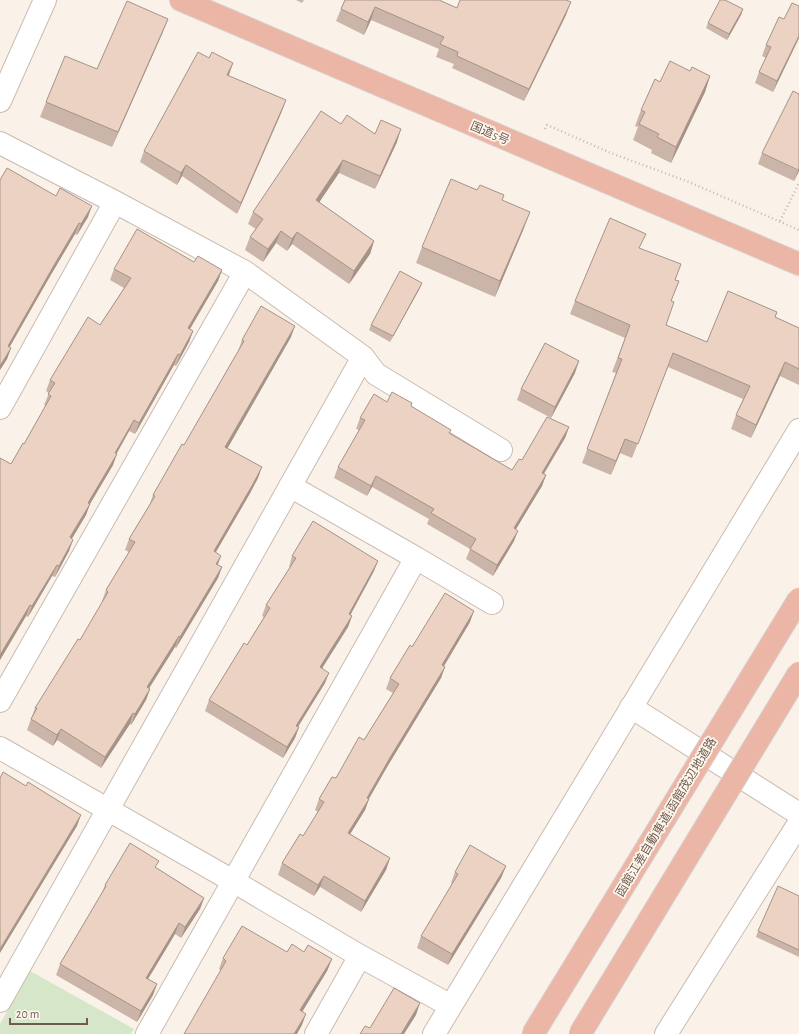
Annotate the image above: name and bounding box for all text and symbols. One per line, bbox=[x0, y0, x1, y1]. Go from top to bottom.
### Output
street label: 国道5号 bbox=[469, 119, 512, 147]
street label: 函館江差自動車道;函館茂辺地道路 bbox=[613, 735, 718, 898]
scale bar bbox=[10, 1000, 87, 1026]
text: 20 m bbox=[16, 1008, 39, 1020]

